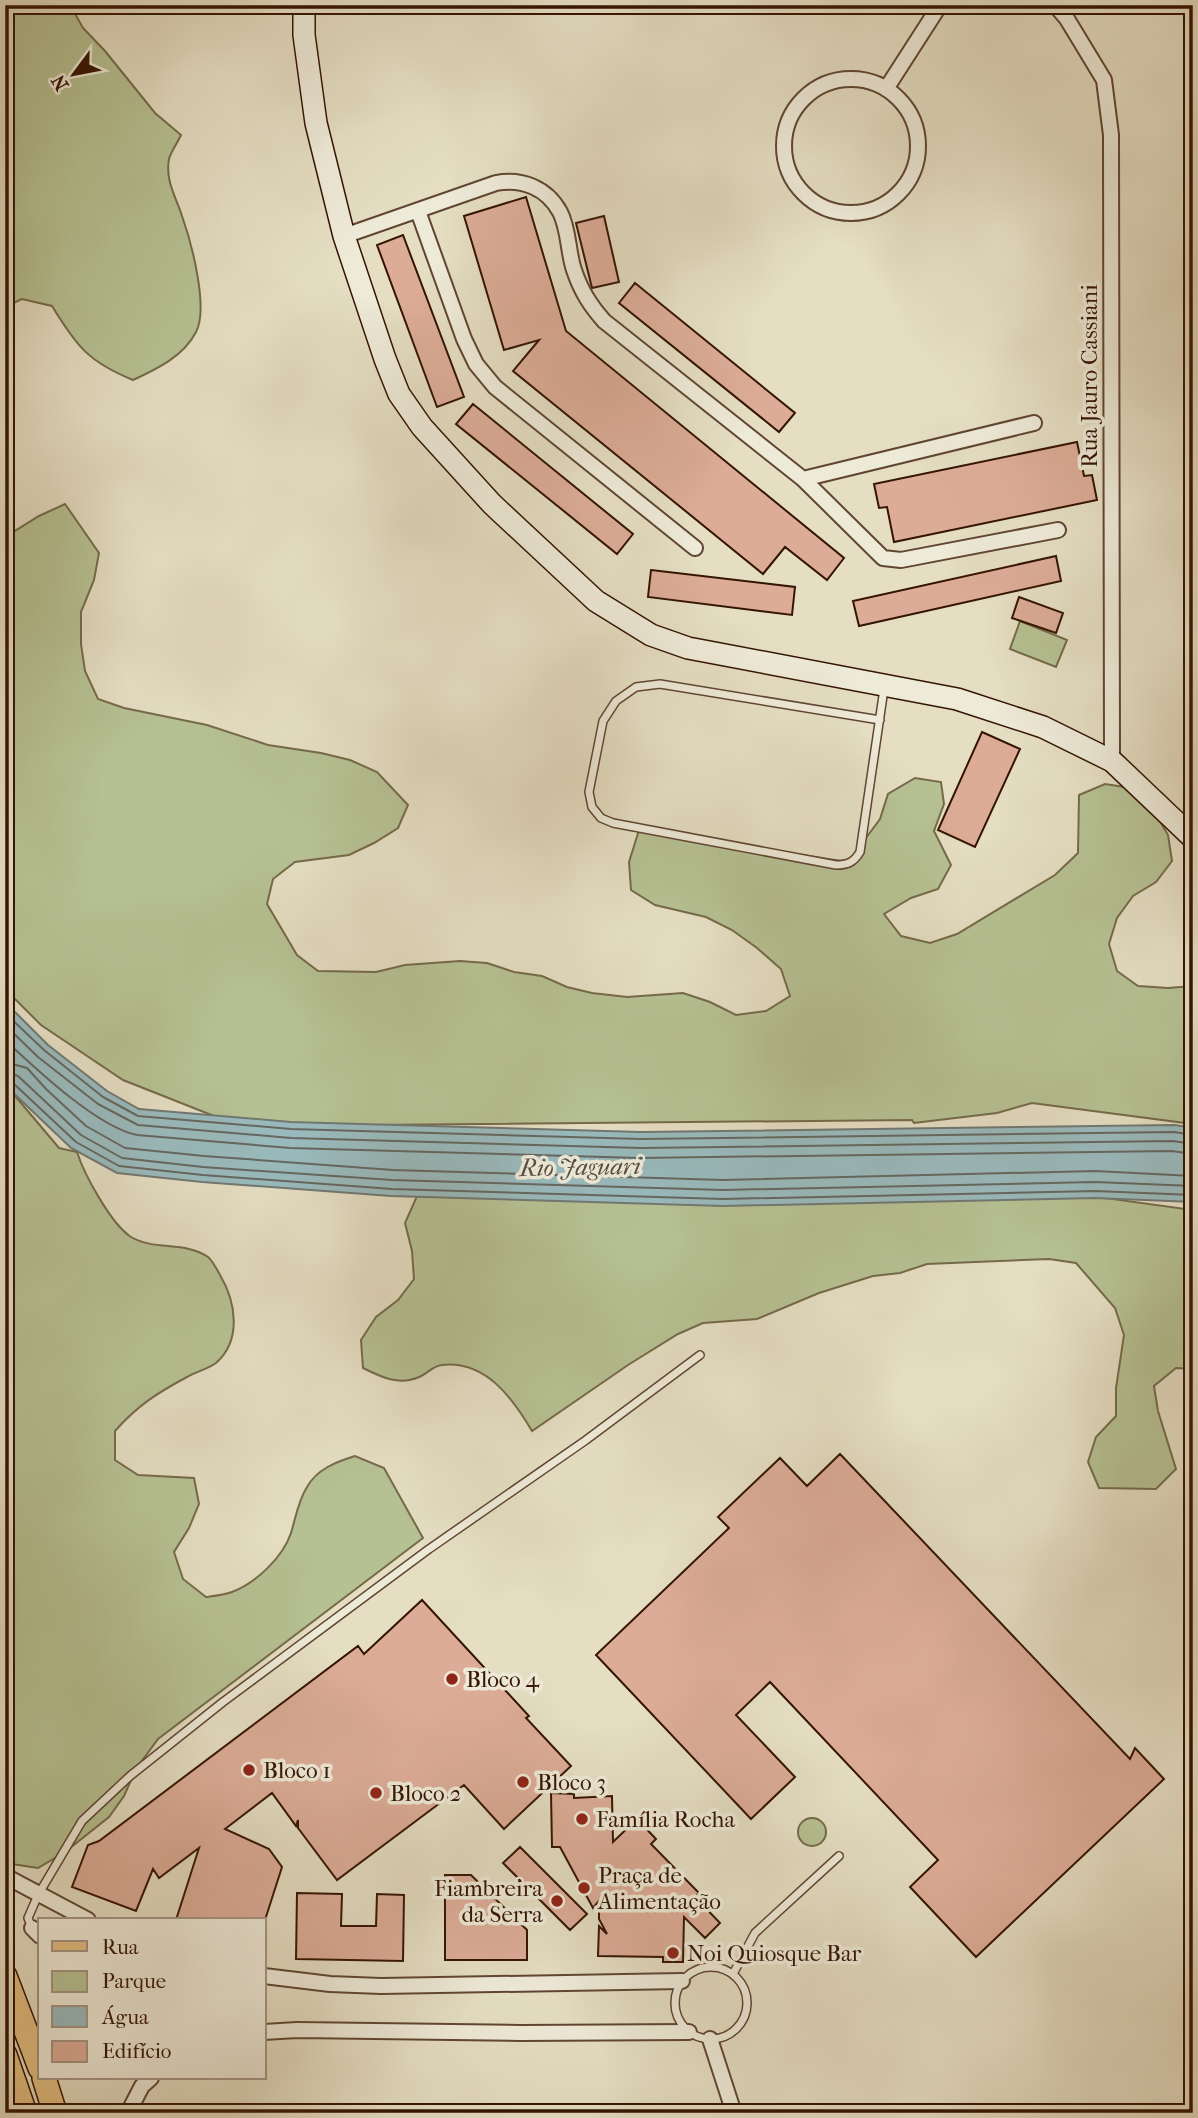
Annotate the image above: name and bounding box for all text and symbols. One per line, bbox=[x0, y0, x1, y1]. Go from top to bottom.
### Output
north arrow bbox=[38, 38, 108, 108]
text: N bbox=[47, 70, 74, 94]
street label: Rua Jauro Cassiani bbox=[1076, 284, 1103, 468]
water label: Rio Jaguari bbox=[517, 1152, 643, 1182]
place label: Bloco 4 bbox=[466, 1666, 541, 1693]
marker: Bloco 4 bbox=[444, 1671, 460, 1687]
place label: Bloco 1 bbox=[263, 1757, 331, 1784]
marker: Bloco 1 bbox=[241, 1762, 257, 1778]
place label: Bloco 3 bbox=[537, 1769, 606, 1796]
marker: Bloco 3 bbox=[515, 1774, 531, 1790]
place label: Bloco 2 bbox=[390, 1780, 462, 1807]
marker: Bloco 2 bbox=[368, 1785, 384, 1801]
place label: Família Rocha bbox=[596, 1806, 735, 1833]
marker: Família Rocha bbox=[574, 1811, 590, 1827]
place label: Praça de Alimentação bbox=[597, 1862, 721, 1915]
place label: Fiambreira da Serra bbox=[434, 1875, 543, 1928]
marker: Praça de Alimentação bbox=[576, 1880, 592, 1896]
marker: Fiambreira da Serra bbox=[549, 1893, 565, 1909]
legend bbox=[38, 1918, 266, 2080]
text: Rua bbox=[102, 1935, 139, 1959]
place label: Noi Quiosque Bar bbox=[687, 1940, 862, 1967]
marker: Noi Quiosque Bar bbox=[665, 1945, 681, 1961]
text: Parque bbox=[102, 1969, 166, 1993]
text: Água bbox=[101, 2005, 149, 2029]
text: Edifício bbox=[102, 2039, 171, 2063]

